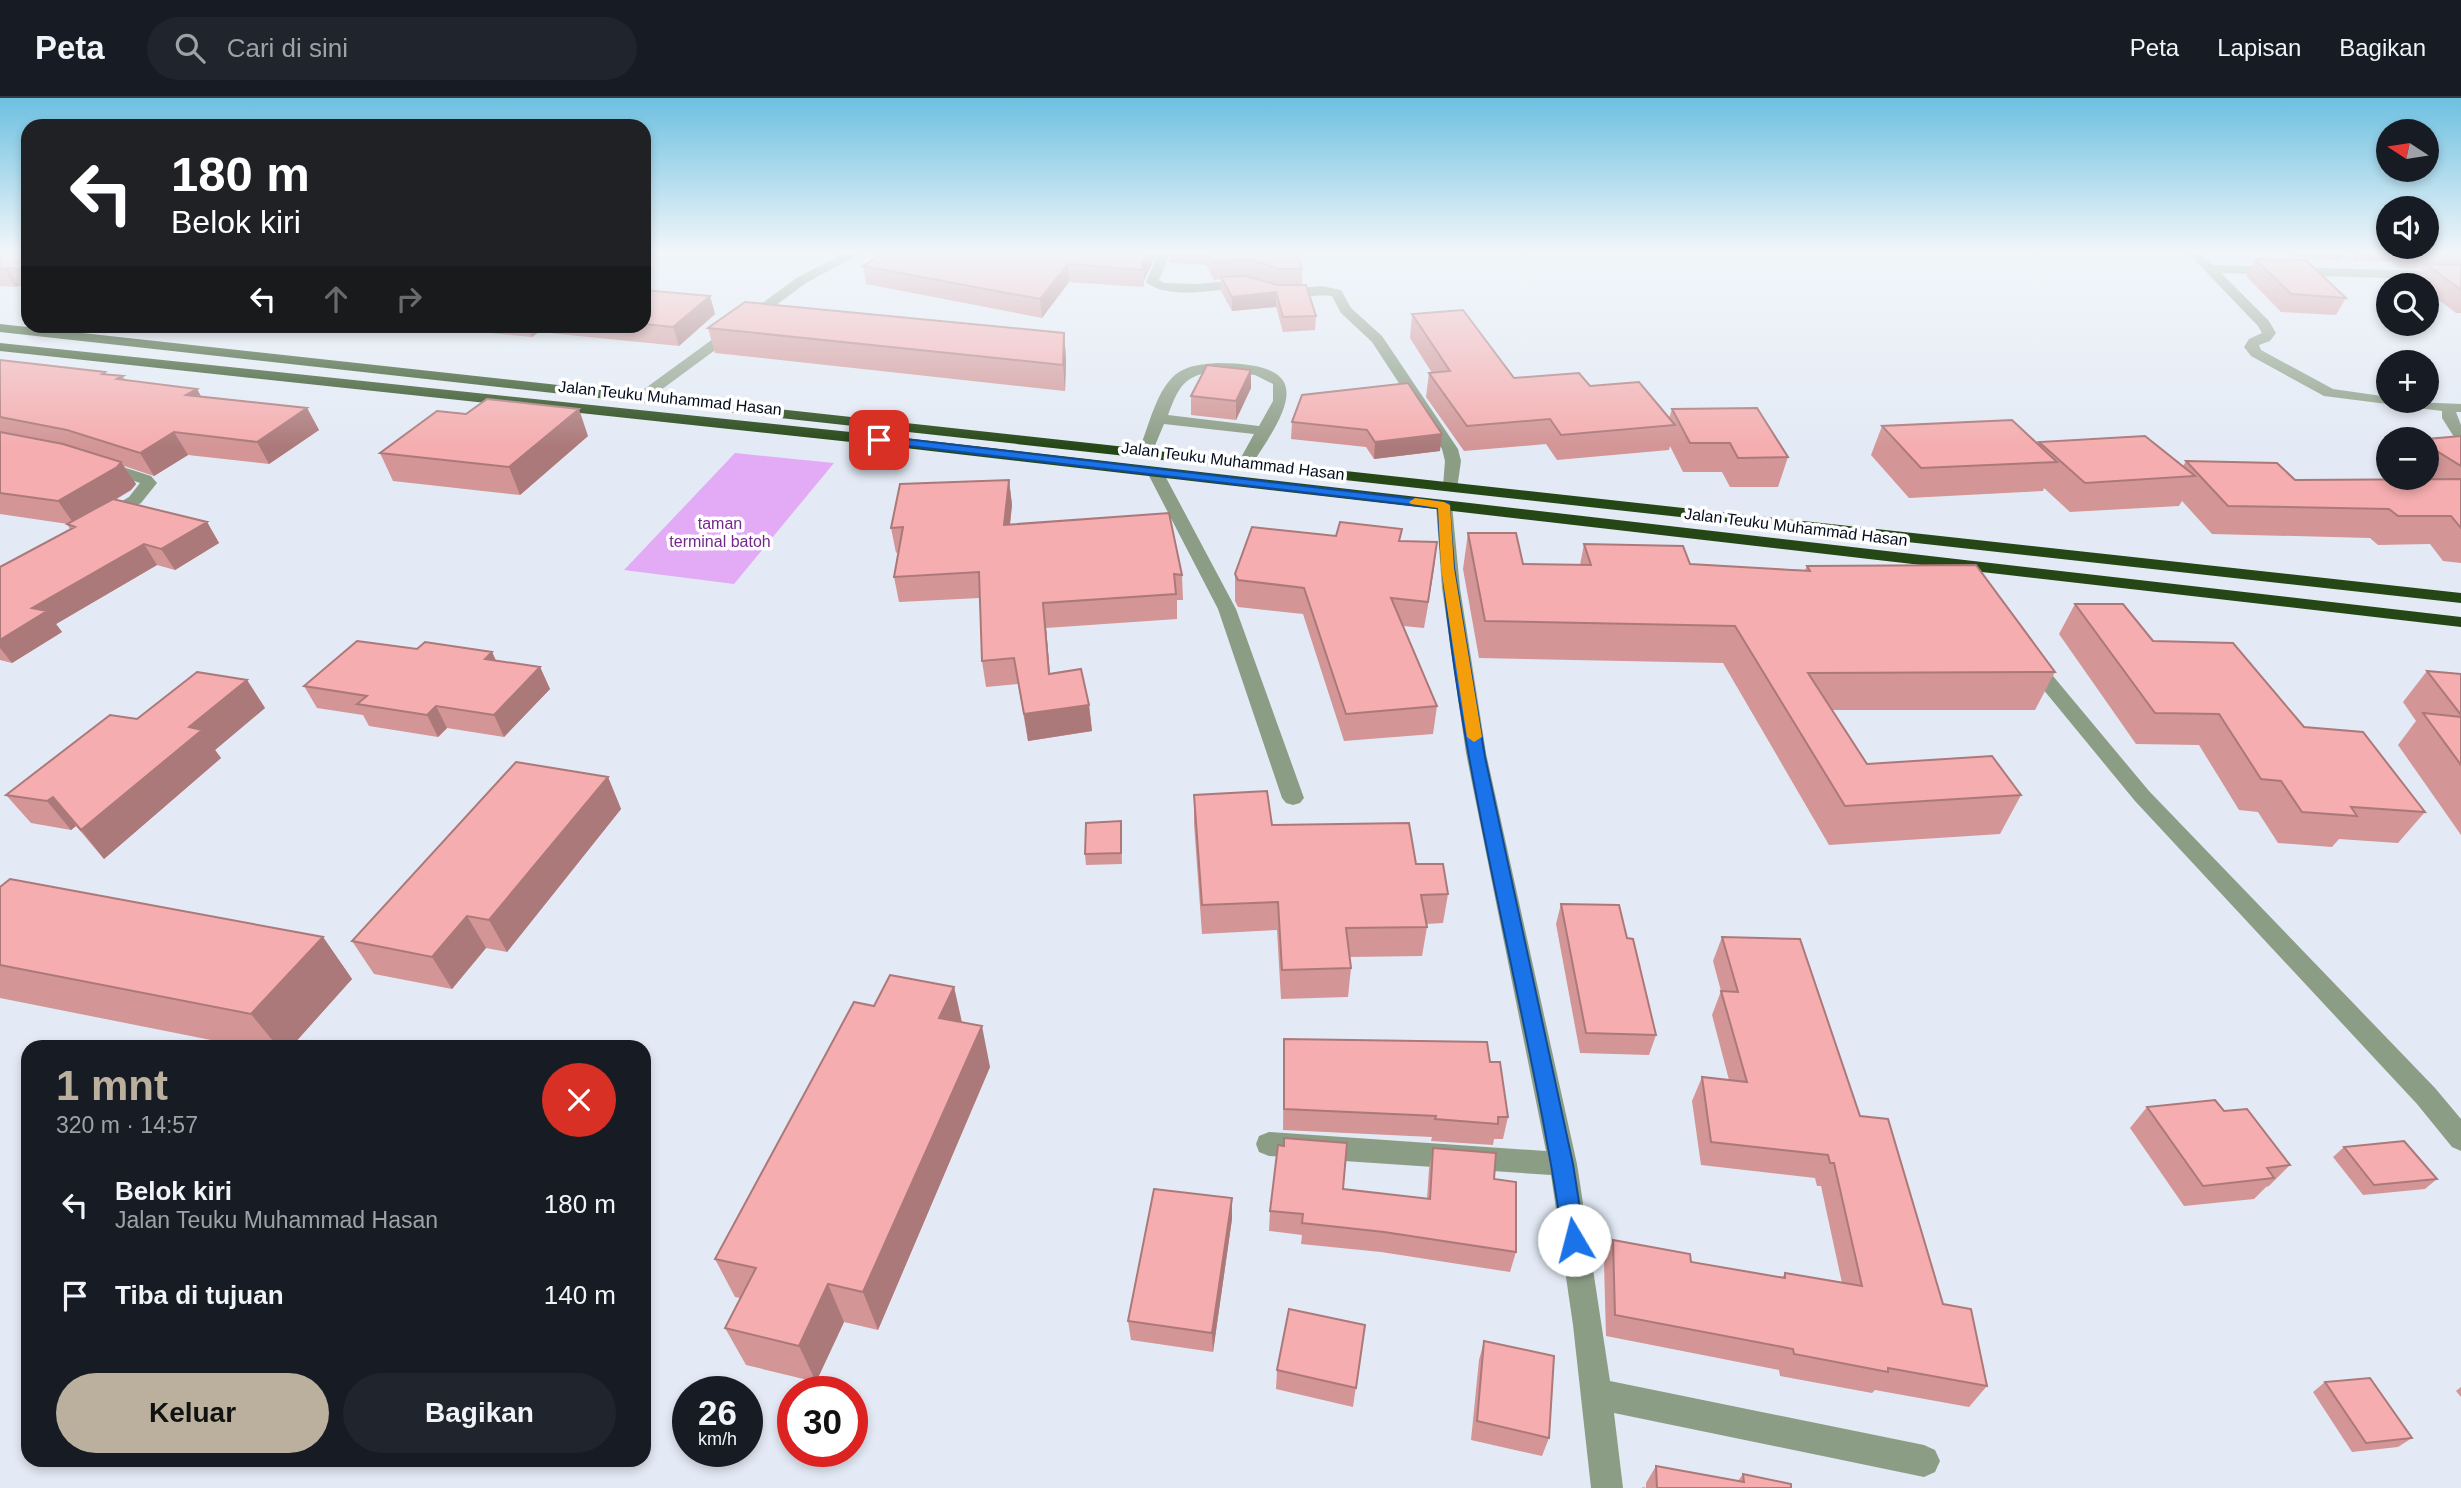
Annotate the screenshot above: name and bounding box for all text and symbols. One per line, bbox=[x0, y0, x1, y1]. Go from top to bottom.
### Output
search box bbox=[147, 17, 637, 80]
text: Peta bbox=[35, 29, 105, 66]
icon: search bbox=[171, 29, 209, 67]
text: Cari di sini bbox=[227, 33, 348, 63]
text: Peta bbox=[2130, 34, 2179, 61]
text: Lapisan bbox=[2217, 34, 2301, 61]
text: Bagikan bbox=[2339, 34, 2426, 61]
north arrow bbox=[2376, 119, 2440, 182]
map controls bbox=[2376, 119, 2439, 490]
icon: left bbox=[56, 147, 147, 238]
text: 180 m bbox=[171, 147, 310, 201]
button: sound bbox=[2376, 196, 2439, 259]
text: Belok kiri bbox=[171, 204, 301, 240]
button: search bbox=[2376, 273, 2439, 336]
icon: left bbox=[244, 280, 282, 318]
icon: ahead bbox=[317, 280, 355, 318]
icon: right bbox=[390, 280, 428, 318]
button: + bbox=[2376, 350, 2439, 413]
street label: Jalan Teuku Muhammad Hasan bbox=[557, 378, 783, 418]
pin bbox=[849, 410, 909, 470]
icon: arrive bbox=[860, 421, 898, 459]
button: − bbox=[2376, 427, 2439, 490]
street label: Jalan Teuku Muhammad Hasan bbox=[1120, 439, 1346, 483]
street label: Jalan Teuku Muhammad Hasan bbox=[1683, 505, 1909, 549]
park label: taman terminal batoh bbox=[669, 515, 771, 550]
text: 1 mnt bbox=[56, 1062, 168, 1109]
button: close bbox=[542, 1063, 616, 1137]
text: 320 m · 14:57 bbox=[56, 1112, 198, 1138]
text: Belok kiri bbox=[115, 1176, 232, 1206]
icon: left bbox=[56, 1186, 94, 1224]
text: 180 m bbox=[544, 1189, 616, 1219]
position arrow bbox=[1537, 1203, 1611, 1277]
text: Jalan Teuku Muhammad Hasan bbox=[115, 1207, 438, 1233]
icon: arrive bbox=[56, 1277, 94, 1315]
text: Tiba di tujuan bbox=[115, 1280, 284, 1310]
text: 140 m bbox=[544, 1280, 616, 1310]
button: Keluar bbox=[56, 1373, 329, 1453]
button: Bagikan bbox=[343, 1373, 616, 1453]
speed limit sign: 30 bbox=[777, 1376, 868, 1467]
text: 26 bbox=[698, 1393, 737, 1432]
text: km/h bbox=[698, 1429, 737, 1449]

